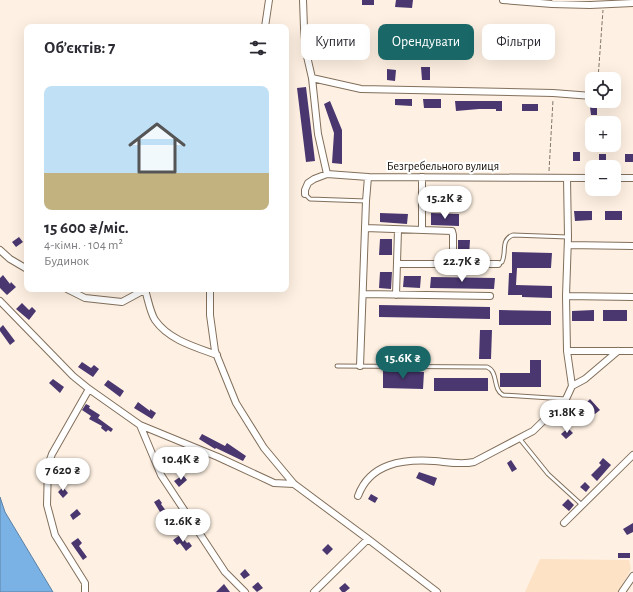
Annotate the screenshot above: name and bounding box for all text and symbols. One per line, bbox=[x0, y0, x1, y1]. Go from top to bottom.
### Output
chip: Купити bbox=[301, 24, 370, 60]
chip: Орендувати bbox=[378, 24, 474, 60]
chip: Фільтри bbox=[482, 24, 555, 60]
icon: filters bbox=[247, 37, 269, 59]
text: Об’єктів: 7 bbox=[44, 39, 115, 56]
map controls bbox=[585, 72, 621, 196]
button: locate bbox=[585, 72, 621, 108]
icon: home bbox=[121, 112, 193, 184]
button: + bbox=[585, 116, 621, 152]
street label: Безгребельного вулиця bbox=[387, 160, 499, 173]
button: − bbox=[585, 160, 621, 196]
pin: 15.2K ₴ bbox=[408, 186, 482, 220]
text: 15.2K ₴ bbox=[427, 192, 463, 205]
text: 15 600 ₴/міс. bbox=[44, 219, 129, 236]
text: 4-кімн. · 104 m² bbox=[44, 239, 123, 252]
pin: 22.7K ₴ bbox=[425, 249, 499, 283]
text: Будинок bbox=[44, 255, 89, 268]
text: 22.7K ₴ bbox=[443, 255, 481, 268]
pin: 15.6K ₴ bbox=[366, 346, 440, 380]
text: 15.6K ₴ bbox=[385, 352, 421, 365]
pin: 31.8K ₴ bbox=[530, 400, 604, 434]
text: 31.8K ₴ bbox=[549, 406, 585, 419]
pin: 10.4K ₴ bbox=[144, 447, 218, 481]
text: 10.4K ₴ bbox=[162, 453, 200, 466]
pin: 7 620 ₴ bbox=[26, 458, 100, 492]
text: 7 620 ₴ bbox=[45, 464, 81, 477]
pin: 12.6K ₴ bbox=[146, 509, 220, 543]
text: 12.6K ₴ bbox=[164, 515, 202, 528]

